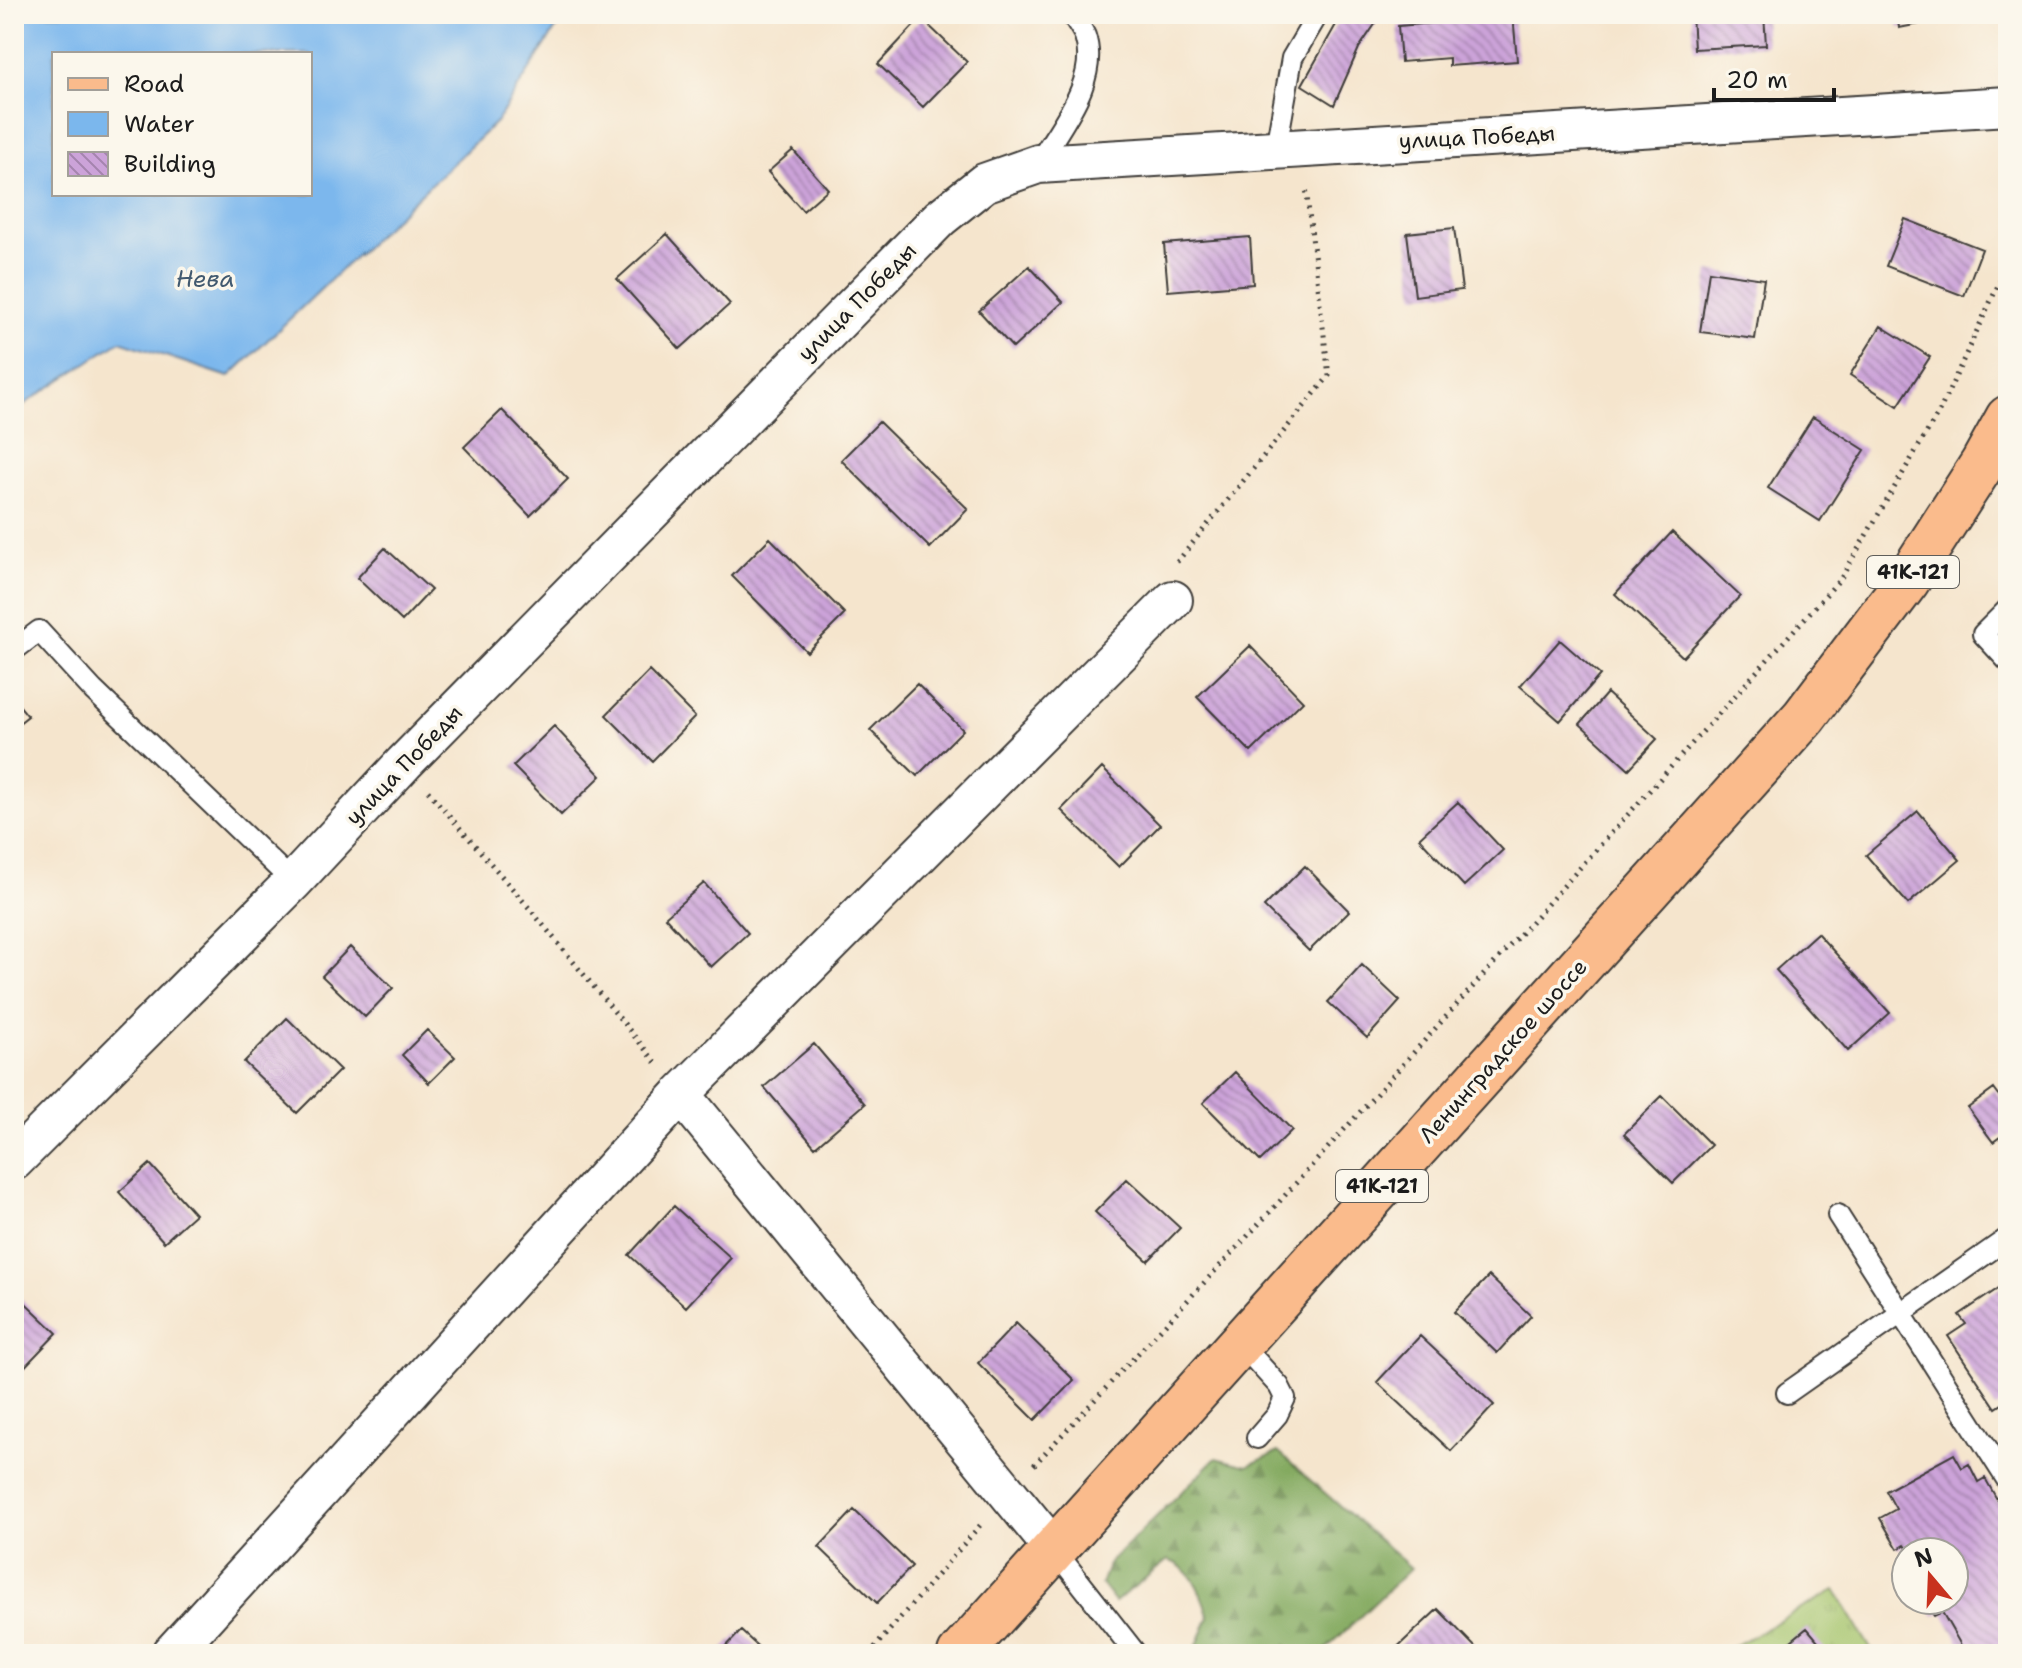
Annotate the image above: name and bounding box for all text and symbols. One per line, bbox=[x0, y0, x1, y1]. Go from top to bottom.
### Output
legend bbox=[52, 52, 312, 196]
scale bar bbox=[1714, 52, 1834, 102]
text: 20 m bbox=[1726, 64, 1788, 96]
text: Road bbox=[124, 68, 184, 100]
text: Water bbox=[124, 108, 195, 140]
street label: улица Победы bbox=[1398, 118, 1556, 156]
text: Building bbox=[124, 148, 216, 180]
street label: улица Победы bbox=[791, 236, 923, 368]
water label: Нева bbox=[176, 263, 234, 295]
road number: 41К-121 bbox=[1867, 556, 1959, 588]
street label: улица Победы bbox=[339, 699, 469, 831]
street label: Ленинградское шоссе bbox=[1413, 953, 1593, 1149]
road number: 41К-121 bbox=[1336, 1170, 1428, 1202]
north arrow bbox=[1890, 1536, 1970, 1616]
text: N bbox=[1911, 1541, 1937, 1574]

